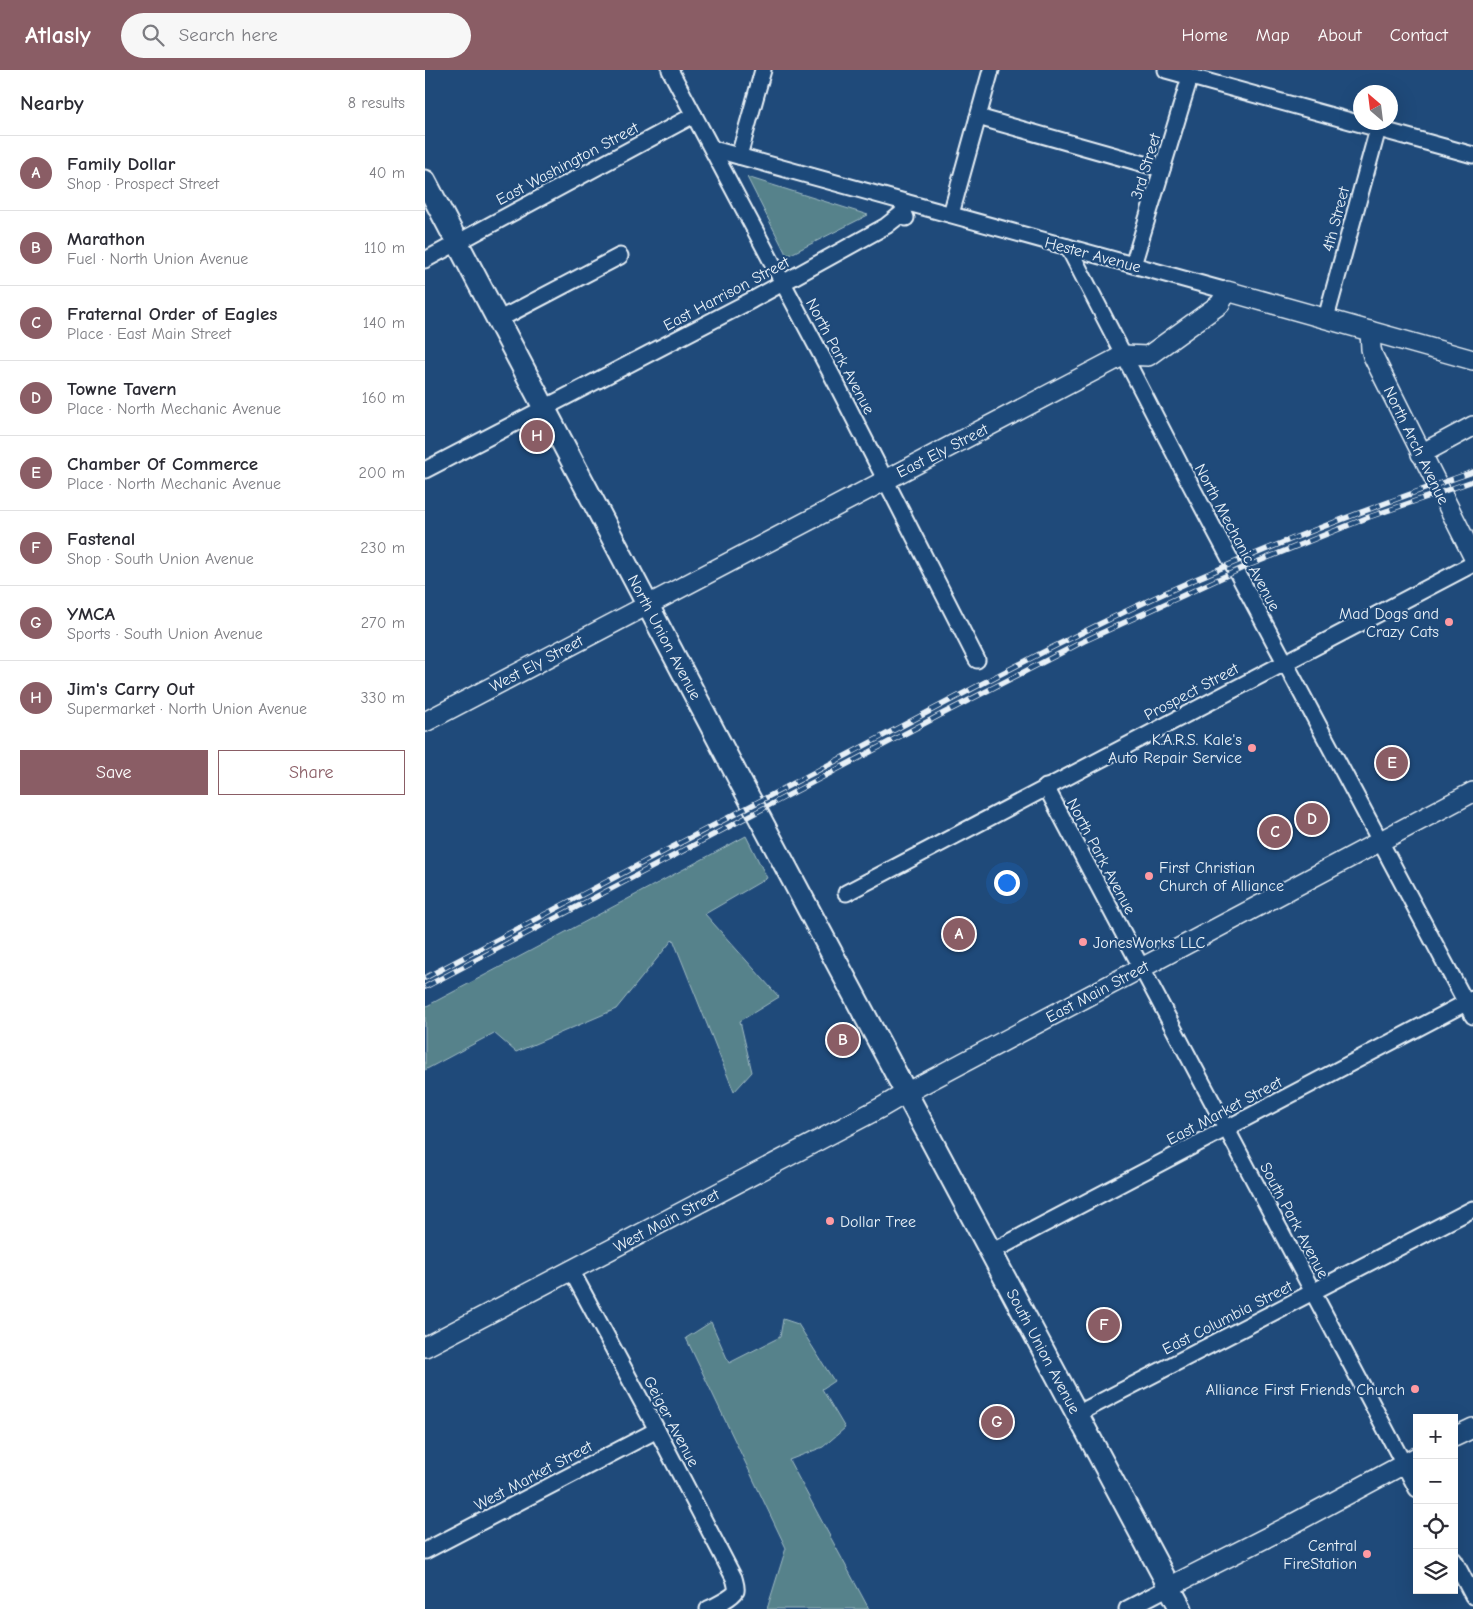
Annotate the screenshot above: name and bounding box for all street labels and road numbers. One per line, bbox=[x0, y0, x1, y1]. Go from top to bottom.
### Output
street label: East Washington Street bbox=[493, 119, 642, 209]
street label: 3rd Street bbox=[1127, 131, 1165, 201]
street label: 4th Street bbox=[1319, 185, 1353, 254]
street label: Hester Avenue bbox=[1043, 233, 1143, 276]
street label: East Harrison Street bbox=[660, 253, 793, 335]
street label: North Park Avenue bbox=[802, 295, 878, 417]
street label: North Arch Avenue bbox=[1380, 383, 1453, 508]
street label: East Ely Street bbox=[894, 420, 992, 482]
street label: North Mechanic Avenue bbox=[1191, 461, 1284, 614]
street label: North Union Avenue bbox=[624, 572, 705, 703]
street label: West Ely Street bbox=[487, 632, 587, 696]
street label: Prospect Street bbox=[1141, 659, 1242, 724]
street label: North Park Avenue bbox=[1063, 795, 1139, 917]
street label: East Main Street bbox=[1043, 957, 1152, 1027]
street label: East Market Street bbox=[1164, 1073, 1286, 1149]
street label: South Park Avenue bbox=[1256, 1159, 1332, 1282]
street label: West Main Street bbox=[611, 1185, 723, 1256]
street label: East Columbia Street bbox=[1159, 1277, 1296, 1358]
street label: South Union Avenue bbox=[1003, 1286, 1084, 1417]
street label: Geiger Avenue bbox=[640, 1373, 703, 1470]
street label: West Market Street bbox=[471, 1437, 596, 1515]

